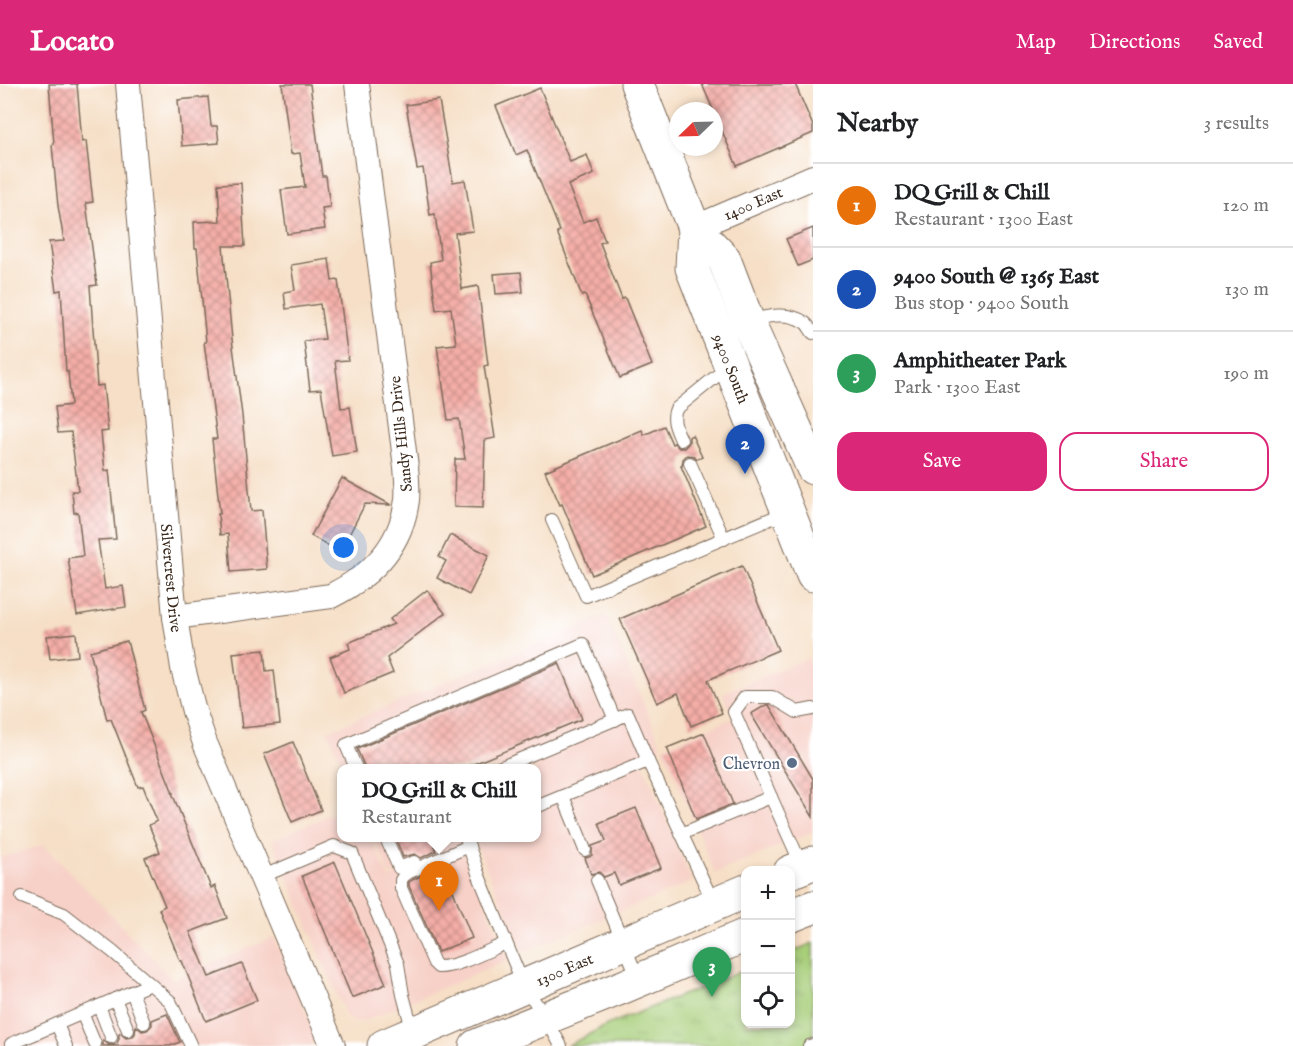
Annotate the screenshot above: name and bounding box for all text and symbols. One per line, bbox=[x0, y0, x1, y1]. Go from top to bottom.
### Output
text: Locato bbox=[30, 25, 114, 60]
text: Map bbox=[1016, 29, 1056, 56]
text: Directions bbox=[1089, 29, 1180, 56]
text: Saved bbox=[1213, 29, 1263, 56]
north arrow bbox=[669, 102, 723, 156]
text: Nearby bbox=[837, 107, 918, 140]
text: 3 results bbox=[1204, 111, 1269, 136]
text: DQ Grill & Chill bbox=[894, 179, 1050, 207]
street label: 1400 East bbox=[721, 183, 787, 226]
text: 1 bbox=[853, 193, 860, 218]
text: 120 m bbox=[1223, 193, 1269, 218]
text: Restaurant · 1300 East bbox=[894, 207, 1073, 232]
text: 9400 South @ 1365 East bbox=[894, 263, 1099, 291]
text: 2 bbox=[852, 277, 861, 302]
text: 130 m bbox=[1224, 277, 1269, 302]
text: Bus stop · 9400 South bbox=[894, 291, 1069, 316]
street label: 9400 South bbox=[707, 331, 753, 407]
text: Amphitheater Park bbox=[894, 347, 1066, 375]
text: 3 bbox=[853, 361, 860, 386]
text: 190 m bbox=[1223, 361, 1269, 386]
street label: Sandy Hills Drive bbox=[386, 375, 418, 493]
text: Park · 1300 East bbox=[894, 375, 1021, 400]
pin: 2 bbox=[726, 424, 764, 474]
button: Save bbox=[837, 432, 1047, 491]
button: Share bbox=[1059, 432, 1269, 491]
street label: Silvercrest Drive bbox=[155, 523, 185, 634]
your location bbox=[329, 533, 358, 562]
place label: Chevron bbox=[723, 755, 780, 775]
marker: Chevron bbox=[785, 756, 799, 770]
popup bbox=[337, 764, 541, 842]
text: DQ Grill & Chill bbox=[361, 777, 517, 805]
text: Restaurant bbox=[361, 805, 452, 830]
pin: 1 bbox=[420, 862, 458, 911]
map controls bbox=[741, 866, 795, 1028]
button: + bbox=[741, 866, 795, 920]
button: − bbox=[741, 920, 795, 974]
pin: 3 bbox=[692, 948, 732, 997]
street label: 1300 East bbox=[533, 949, 597, 992]
button: locate bbox=[741, 974, 795, 1028]

